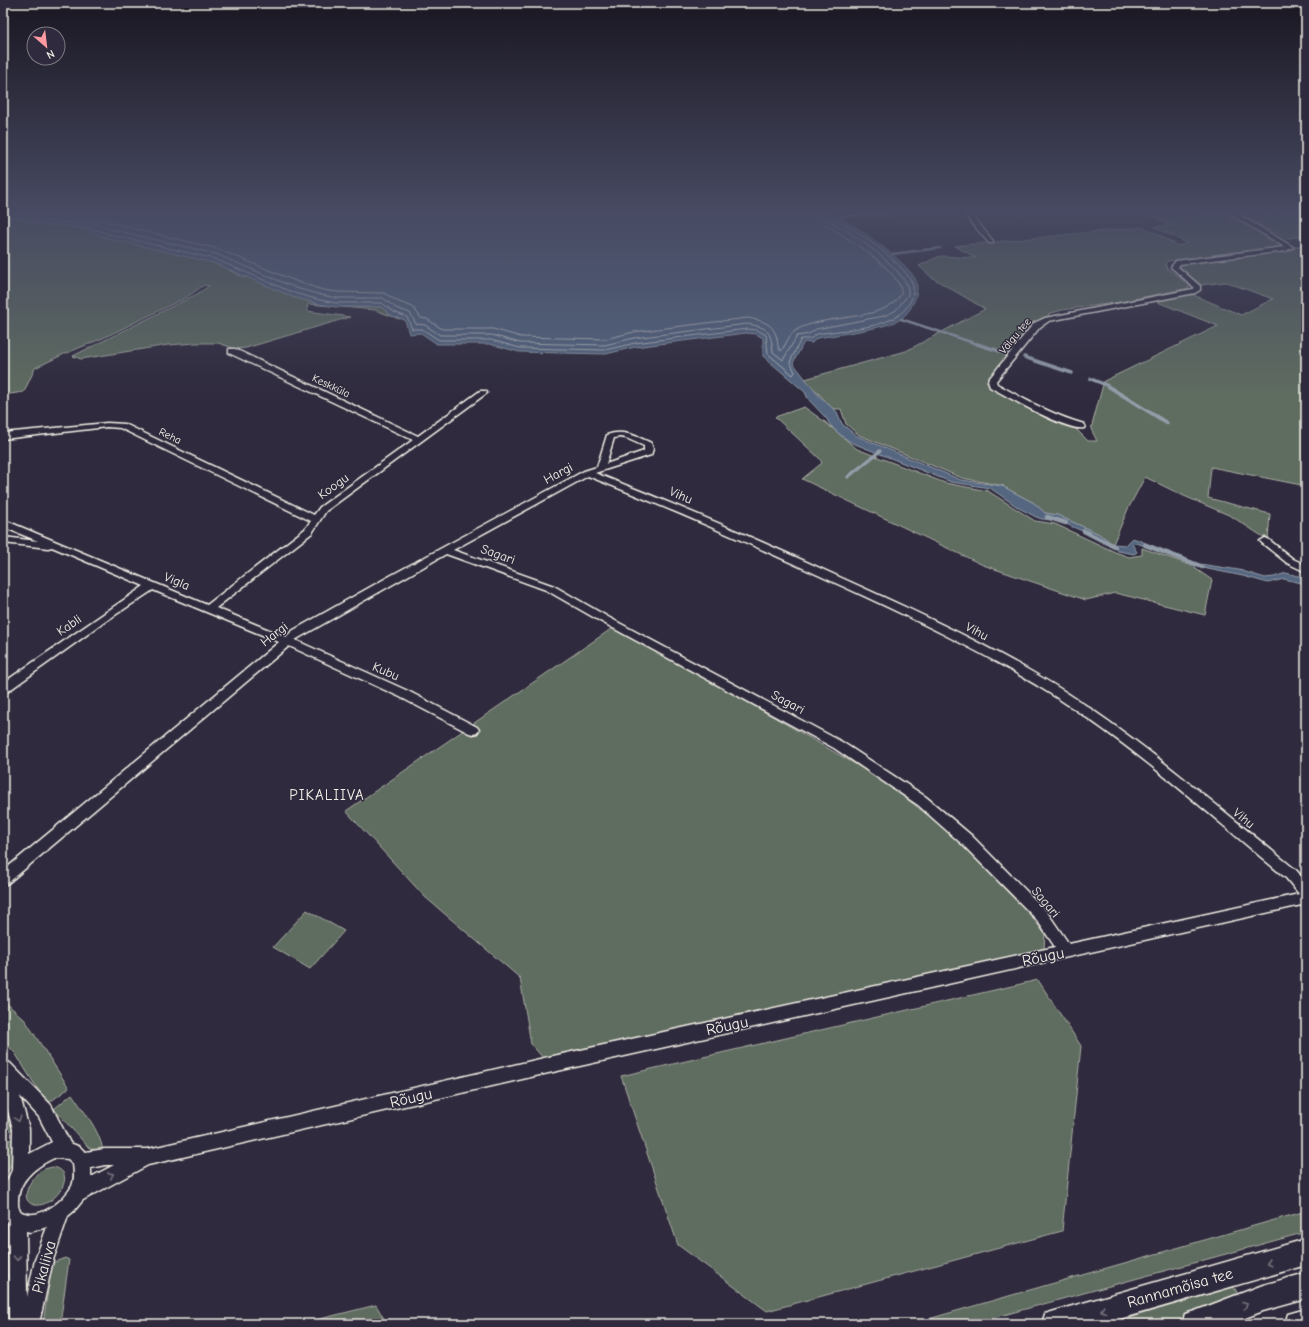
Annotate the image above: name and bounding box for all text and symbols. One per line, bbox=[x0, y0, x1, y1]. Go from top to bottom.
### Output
north arrow bbox=[26, 26, 66, 66]
text: N bbox=[44, 47, 57, 62]
street label: Välgu tee bbox=[996, 315, 1034, 357]
street label: Keskküla bbox=[310, 372, 352, 400]
street label: Reha bbox=[157, 425, 183, 447]
street label: Hargi bbox=[541, 459, 575, 487]
street label: Koogu bbox=[315, 470, 351, 502]
street label: Vihu bbox=[667, 483, 695, 507]
street label: Sagari bbox=[479, 541, 517, 567]
street label: Vigla bbox=[162, 569, 192, 593]
street label: Kabli bbox=[54, 611, 84, 639]
street label: Hargi bbox=[257, 619, 291, 649]
street label: Vihu bbox=[963, 619, 991, 643]
street label: Kubu bbox=[370, 659, 402, 683]
street label: Sagari bbox=[769, 687, 807, 717]
district label: PIKALIIVA bbox=[289, 786, 365, 804]
street label: Vihu bbox=[1230, 805, 1258, 831]
street label: Sagari bbox=[1029, 884, 1063, 920]
street label: Rõugu bbox=[1020, 944, 1066, 970]
street label: Rõugu bbox=[704, 1013, 750, 1039]
street label: Rõugu bbox=[388, 1084, 434, 1112]
one-way arrow bbox=[13, 1115, 22, 1122]
one-way arrow bbox=[106, 1172, 114, 1180]
street label: Pikaliiva bbox=[28, 1239, 60, 1295]
one-way arrow bbox=[13, 1255, 22, 1261]
one-way arrow bbox=[1265, 1258, 1272, 1267]
street label: Rannamõisa tee bbox=[1125, 1264, 1235, 1312]
one-way arrow bbox=[1241, 1301, 1248, 1309]
one-way arrow bbox=[1100, 1305, 1107, 1314]

